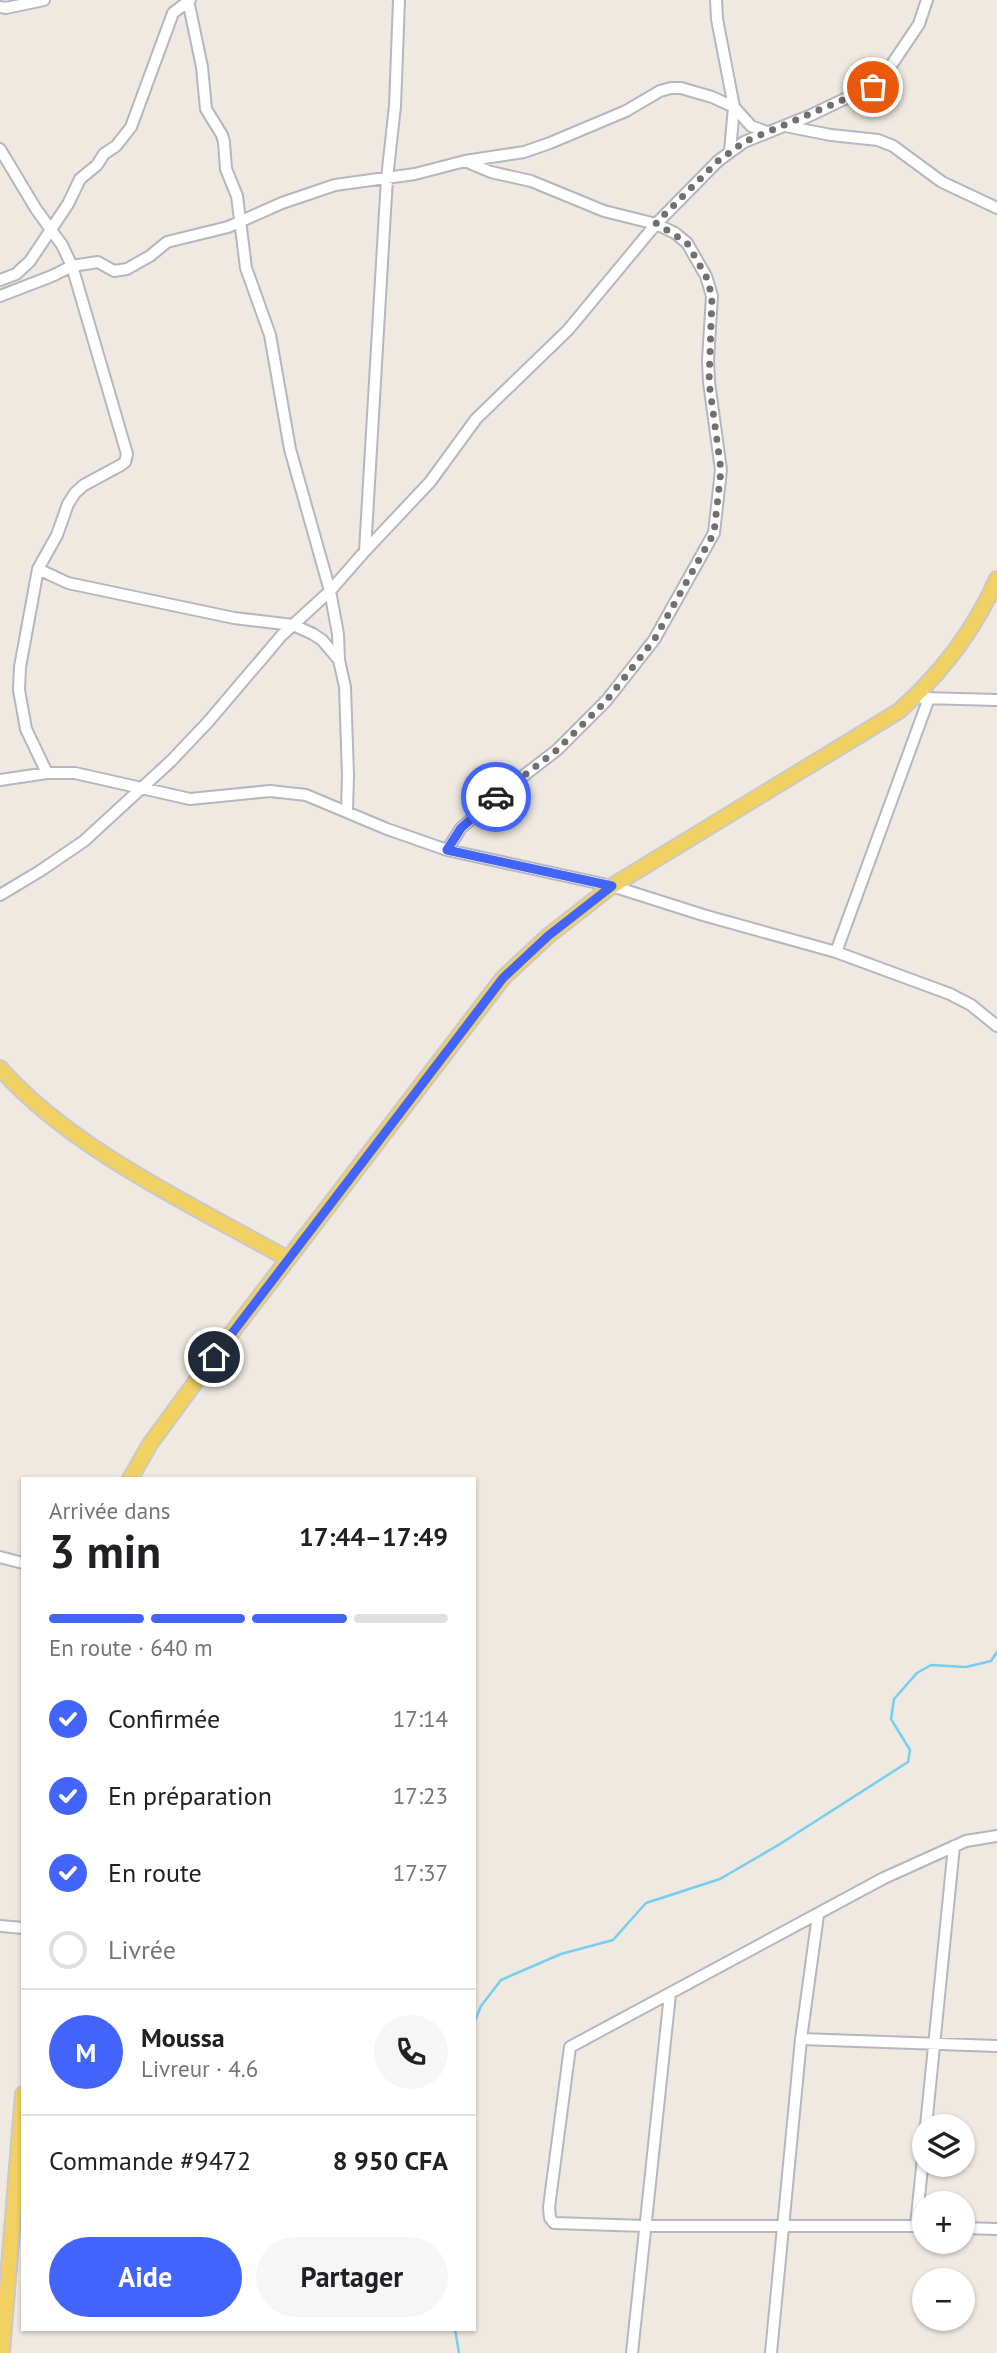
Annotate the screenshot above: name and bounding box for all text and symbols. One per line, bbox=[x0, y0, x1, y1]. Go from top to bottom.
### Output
pin bbox=[843, 57, 903, 117]
icon: bag bbox=[854, 68, 892, 106]
courier bbox=[461, 762, 531, 832]
icon: car bbox=[477, 778, 515, 816]
pin bbox=[184, 1327, 244, 1387]
icon: home bbox=[195, 1338, 233, 1376]
text: Arrivée dans bbox=[49, 1496, 170, 1525]
text: 17:44–17:49 bbox=[299, 1520, 448, 1553]
text: 3 min bbox=[49, 1521, 161, 1581]
text: En route · 640 m bbox=[49, 1633, 213, 1662]
icon: check bbox=[49, 1700, 87, 1738]
text: Confirmée bbox=[108, 1702, 220, 1735]
text: 17:14 bbox=[393, 1704, 448, 1733]
icon: check bbox=[49, 1777, 87, 1815]
text: En préparation bbox=[108, 1779, 272, 1812]
text: 17:23 bbox=[393, 1781, 448, 1810]
icon: check bbox=[49, 1854, 87, 1892]
text: En route bbox=[108, 1856, 202, 1889]
text: 17:37 bbox=[393, 1858, 448, 1887]
text: Livrée bbox=[108, 1933, 176, 1966]
button: phone bbox=[374, 2015, 448, 2089]
text: Moussa bbox=[141, 2021, 225, 2054]
text: M bbox=[76, 2036, 96, 2069]
text: Livreur · 4.6 bbox=[141, 2054, 258, 2083]
map controls bbox=[912, 2114, 975, 2331]
button: layers bbox=[912, 2114, 975, 2177]
text: Commande #9472 bbox=[49, 2144, 251, 2177]
text: 8 950 CFA bbox=[333, 2144, 448, 2177]
button: + bbox=[912, 2191, 975, 2254]
button: Aide bbox=[49, 2237, 242, 2317]
button: Partager bbox=[256, 2237, 448, 2317]
button: − bbox=[912, 2268, 975, 2331]

